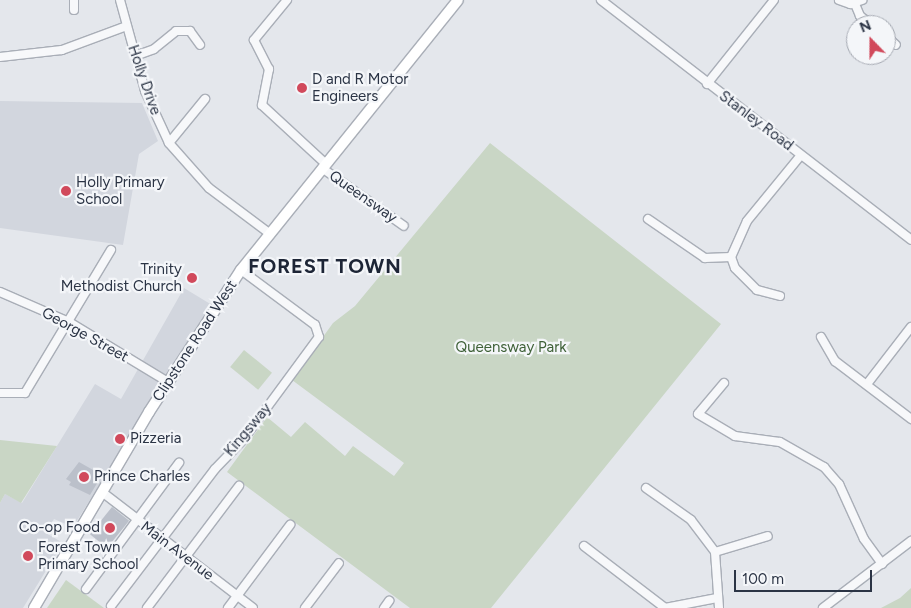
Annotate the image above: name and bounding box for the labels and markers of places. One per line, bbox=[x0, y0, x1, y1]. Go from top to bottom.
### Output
place label: D and R Motor Engineers bbox=[312, 70, 408, 105]
marker: D and R Motor Engineers bbox=[296, 82, 308, 94]
place label: Holly Primary School bbox=[76, 173, 165, 208]
marker: Holly Primary School bbox=[60, 185, 72, 197]
place label: Trinity Methodist Church bbox=[61, 260, 182, 295]
marker: Trinity Methodist Church bbox=[186, 272, 198, 284]
place label: Pizzeria bbox=[130, 430, 181, 448]
marker: Pizzeria bbox=[114, 433, 126, 445]
place label: Prince Charles bbox=[94, 468, 190, 486]
marker: Prince Charles bbox=[78, 471, 90, 483]
place label: Co-op Food bbox=[19, 519, 100, 537]
marker: Co-op Food bbox=[104, 522, 116, 534]
place label: Forest Town Primary School bbox=[38, 538, 139, 573]
marker: Forest Town Primary School bbox=[22, 550, 34, 562]

